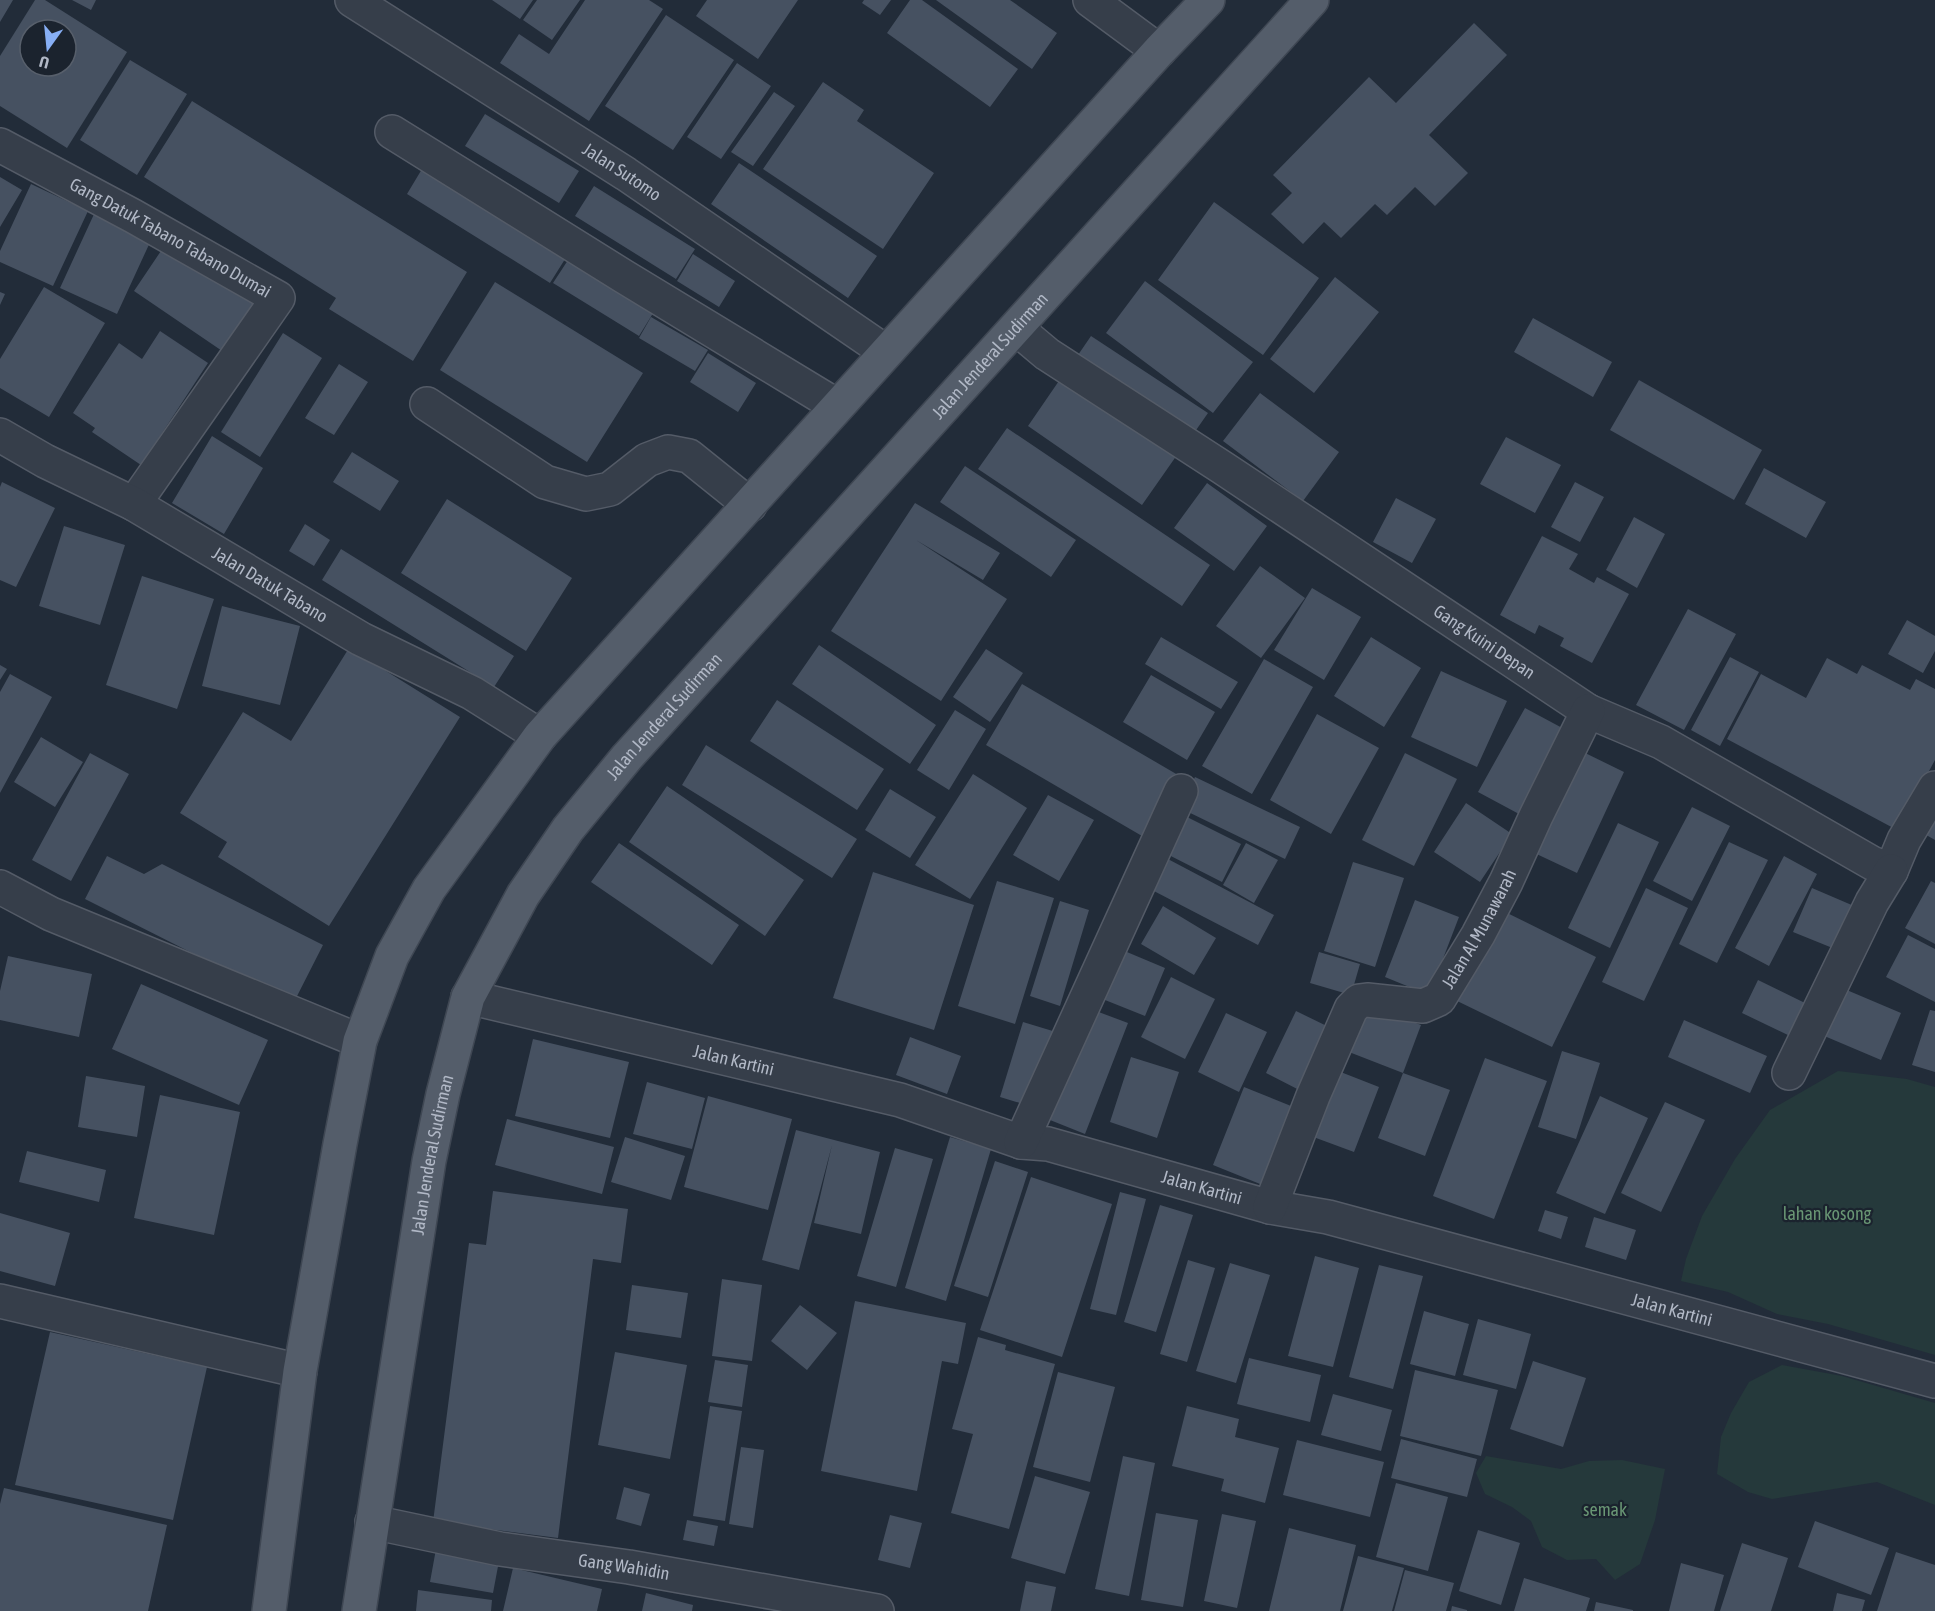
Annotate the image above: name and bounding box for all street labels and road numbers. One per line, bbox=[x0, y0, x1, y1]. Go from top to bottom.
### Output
street label: Jalan Sutomo bbox=[579, 138, 665, 205]
street label: Gang Datuk Tabano Tabano Dumai bbox=[66, 173, 275, 302]
street label: Jalan Jenderal Sudirman bbox=[927, 288, 1052, 423]
street label: Jalan Datuk Tabano bbox=[209, 542, 332, 627]
street label: Gang Kuini Depan bbox=[1430, 600, 1539, 683]
street label: Jalan Jenderal Sudirman bbox=[602, 648, 726, 784]
street label: Jalan Al Munawarah bbox=[1437, 866, 1520, 992]
street label: Jalan Kartini bbox=[691, 1040, 776, 1080]
street label: Jalan Jenderal Sudirman bbox=[407, 1072, 458, 1236]
street label: Jalan Kartini bbox=[1159, 1166, 1244, 1209]
street label: Jalan Kartini bbox=[1629, 1288, 1715, 1330]
street label: Gang Wahidin bbox=[577, 1549, 671, 1584]

